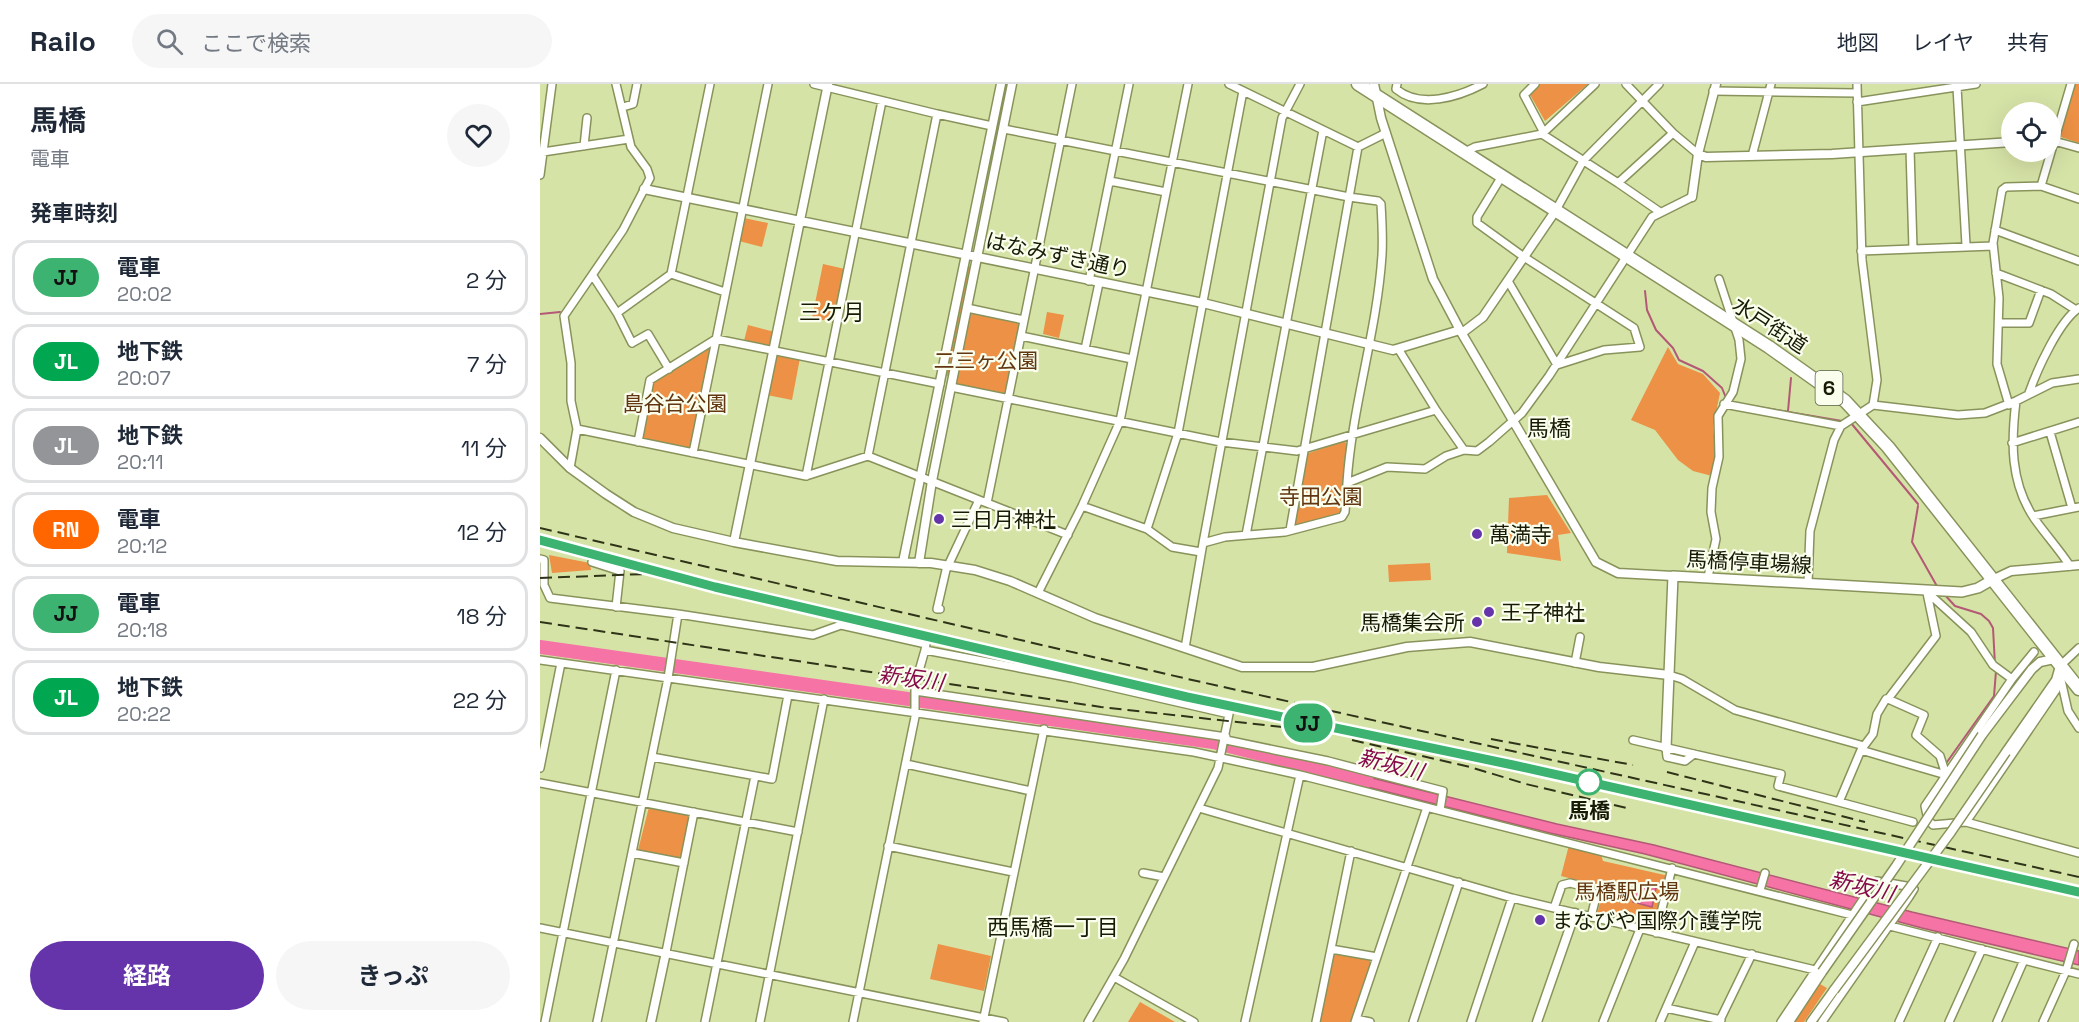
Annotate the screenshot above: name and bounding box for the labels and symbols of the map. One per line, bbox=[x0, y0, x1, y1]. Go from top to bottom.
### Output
street label: はなみずき通り bbox=[983, 227, 1133, 283]
street label: 水戸街道 bbox=[1727, 291, 1813, 359]
district label: 三ケ月 bbox=[799, 298, 865, 326]
park label: 二三ヶ公園 bbox=[934, 347, 1039, 374]
road number: 6 bbox=[1816, 371, 1842, 405]
park label: 島谷台公園 bbox=[623, 390, 728, 417]
district label: 馬橋 bbox=[1527, 414, 1571, 442]
park label: 寺田公園 bbox=[1279, 483, 1363, 510]
place label: 三日月神社 bbox=[951, 506, 1056, 533]
marker: 三日月神社 bbox=[932, 512, 946, 526]
place label: 萬満寺 bbox=[1489, 521, 1552, 548]
marker: 萬満寺 bbox=[1470, 527, 1484, 541]
street label: 馬橋停車場線 bbox=[1685, 545, 1813, 579]
place label: 王子神社 bbox=[1501, 599, 1585, 626]
marker: 王子神社 bbox=[1482, 605, 1496, 619]
place label: 馬橋集会所 bbox=[1360, 609, 1465, 636]
marker: 馬橋集会所 bbox=[1470, 615, 1484, 629]
water label: 新坂川 bbox=[876, 660, 948, 697]
line badge: JJ bbox=[1281, 704, 1335, 742]
water label: 新坂川 bbox=[1356, 742, 1428, 786]
marker: 馬橋 bbox=[1576, 769, 1602, 795]
place label: 馬橋 bbox=[1568, 797, 1610, 824]
water label: 新坂川 bbox=[1827, 864, 1899, 908]
park label: 馬橋駅広場 bbox=[1575, 878, 1680, 905]
place label: まなびや国際介護学院 bbox=[1552, 907, 1762, 934]
district label: 西馬橋一丁目 bbox=[987, 913, 1119, 941]
marker: まなびや国際介護学院 bbox=[1533, 913, 1547, 927]

